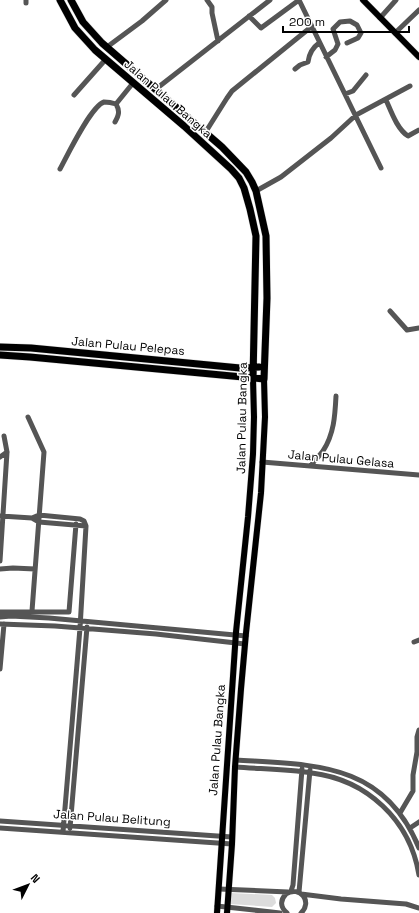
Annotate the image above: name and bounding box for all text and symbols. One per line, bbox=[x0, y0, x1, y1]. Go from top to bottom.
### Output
scale bar bbox=[283, 8, 409, 34]
text: 200 m bbox=[289, 14, 325, 30]
street label: Jalan Pulau Bangka bbox=[121, 56, 216, 142]
street label: Jalan Pulau Pelepas bbox=[71, 333, 185, 359]
street label: Jalan Pulau Bangka bbox=[233, 362, 251, 474]
street label: Jalan Pulau Gelasa bbox=[287, 446, 395, 472]
street label: Jalan Pulau Bangka bbox=[205, 684, 229, 796]
street label: Jalan Pulau Belitung bbox=[53, 806, 171, 830]
north arrow bbox=[8, 865, 48, 905]
text: N bbox=[28, 871, 43, 886]

